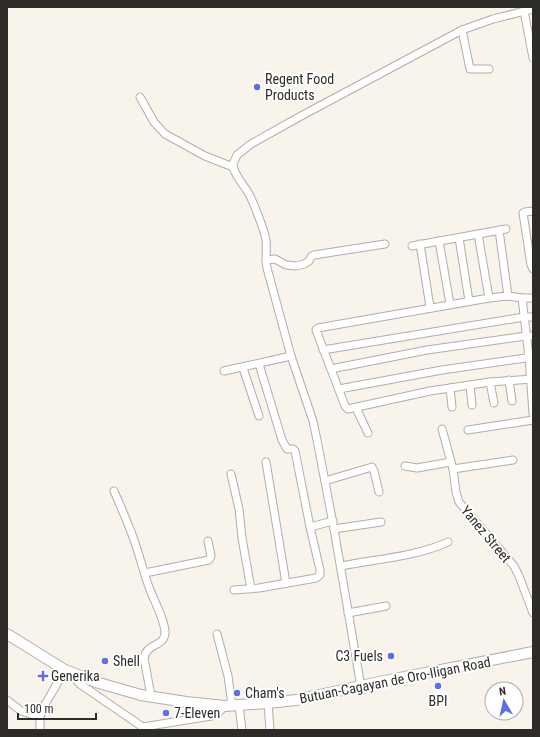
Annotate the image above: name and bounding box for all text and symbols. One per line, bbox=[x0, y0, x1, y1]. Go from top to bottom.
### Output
place label: Regent Food Products bbox=[265, 71, 334, 103]
marker: Regent Food Products bbox=[252, 82, 262, 92]
street label: Yanez Street bbox=[458, 502, 514, 566]
place label: C3 Fuels bbox=[335, 648, 383, 664]
marker: C3 Fuels bbox=[386, 651, 396, 661]
place label: Shell bbox=[113, 653, 140, 669]
street label: Butuan-Cagayan de Oro-Iligan Road bbox=[298, 654, 492, 706]
marker: Shell bbox=[100, 656, 110, 666]
place label: Generika bbox=[51, 668, 100, 684]
marker: Generika bbox=[38, 671, 48, 681]
marker: BPI bbox=[433, 681, 443, 691]
north arrow bbox=[484, 681, 524, 721]
place label: Cham's bbox=[245, 685, 285, 701]
text: N bbox=[498, 685, 507, 699]
marker: Cham's bbox=[232, 688, 242, 698]
place label: BPI bbox=[429, 693, 447, 709]
scale bar bbox=[18, 695, 96, 721]
text: 100 m bbox=[24, 702, 54, 716]
place label: 7-Eleven bbox=[174, 705, 220, 721]
marker: 7-Eleven bbox=[161, 708, 171, 718]

